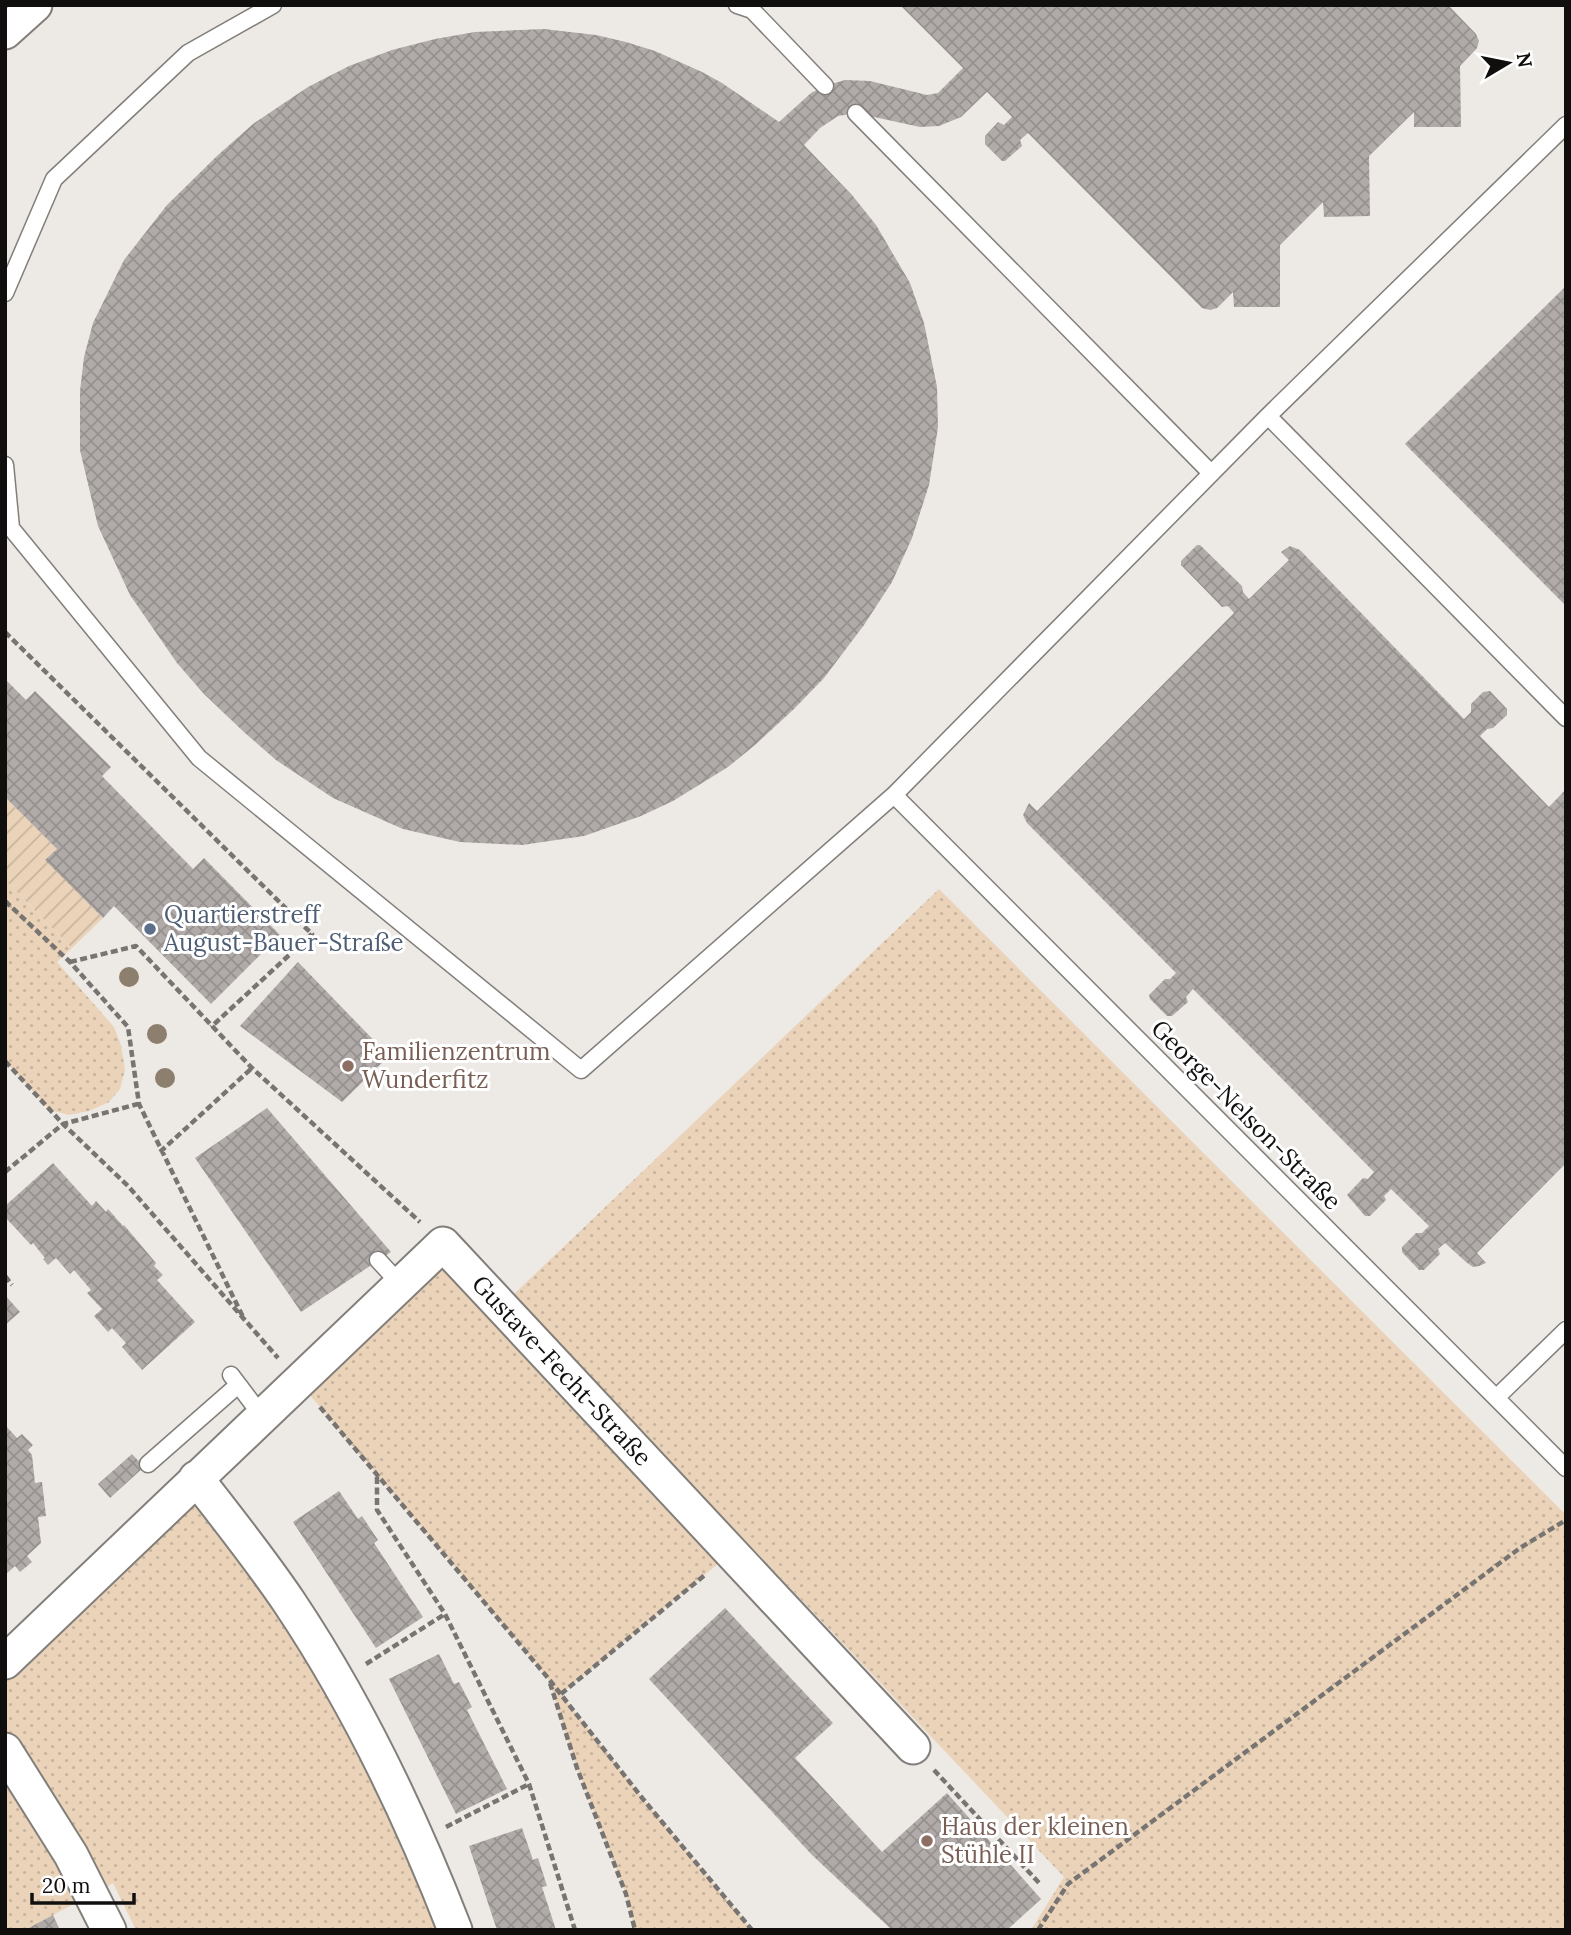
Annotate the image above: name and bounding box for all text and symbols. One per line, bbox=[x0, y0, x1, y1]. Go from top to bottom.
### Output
north arrow bbox=[1473, 28, 1543, 98]
text: N bbox=[1512, 51, 1538, 70]
place label: Quartierstreff August-Bauer-Straße bbox=[163, 899, 404, 958]
marker: Quartierstreff August-Bauer-Straße bbox=[142, 921, 158, 937]
street label: George-Nelson-Straße bbox=[1145, 1013, 1348, 1216]
place label: Familienzentrum Wunderfitz bbox=[362, 1036, 551, 1095]
marker: Familienzentrum Wunderfitz bbox=[340, 1058, 356, 1074]
street label: Gustave-Fecht-Straße bbox=[465, 1269, 658, 1472]
place label: Haus der kleinen Stühle II bbox=[941, 1811, 1129, 1870]
marker: Haus der kleinen Stühle II bbox=[919, 1833, 935, 1849]
scale bar bbox=[32, 1862, 133, 1906]
text: 20 m bbox=[42, 1872, 91, 1899]

